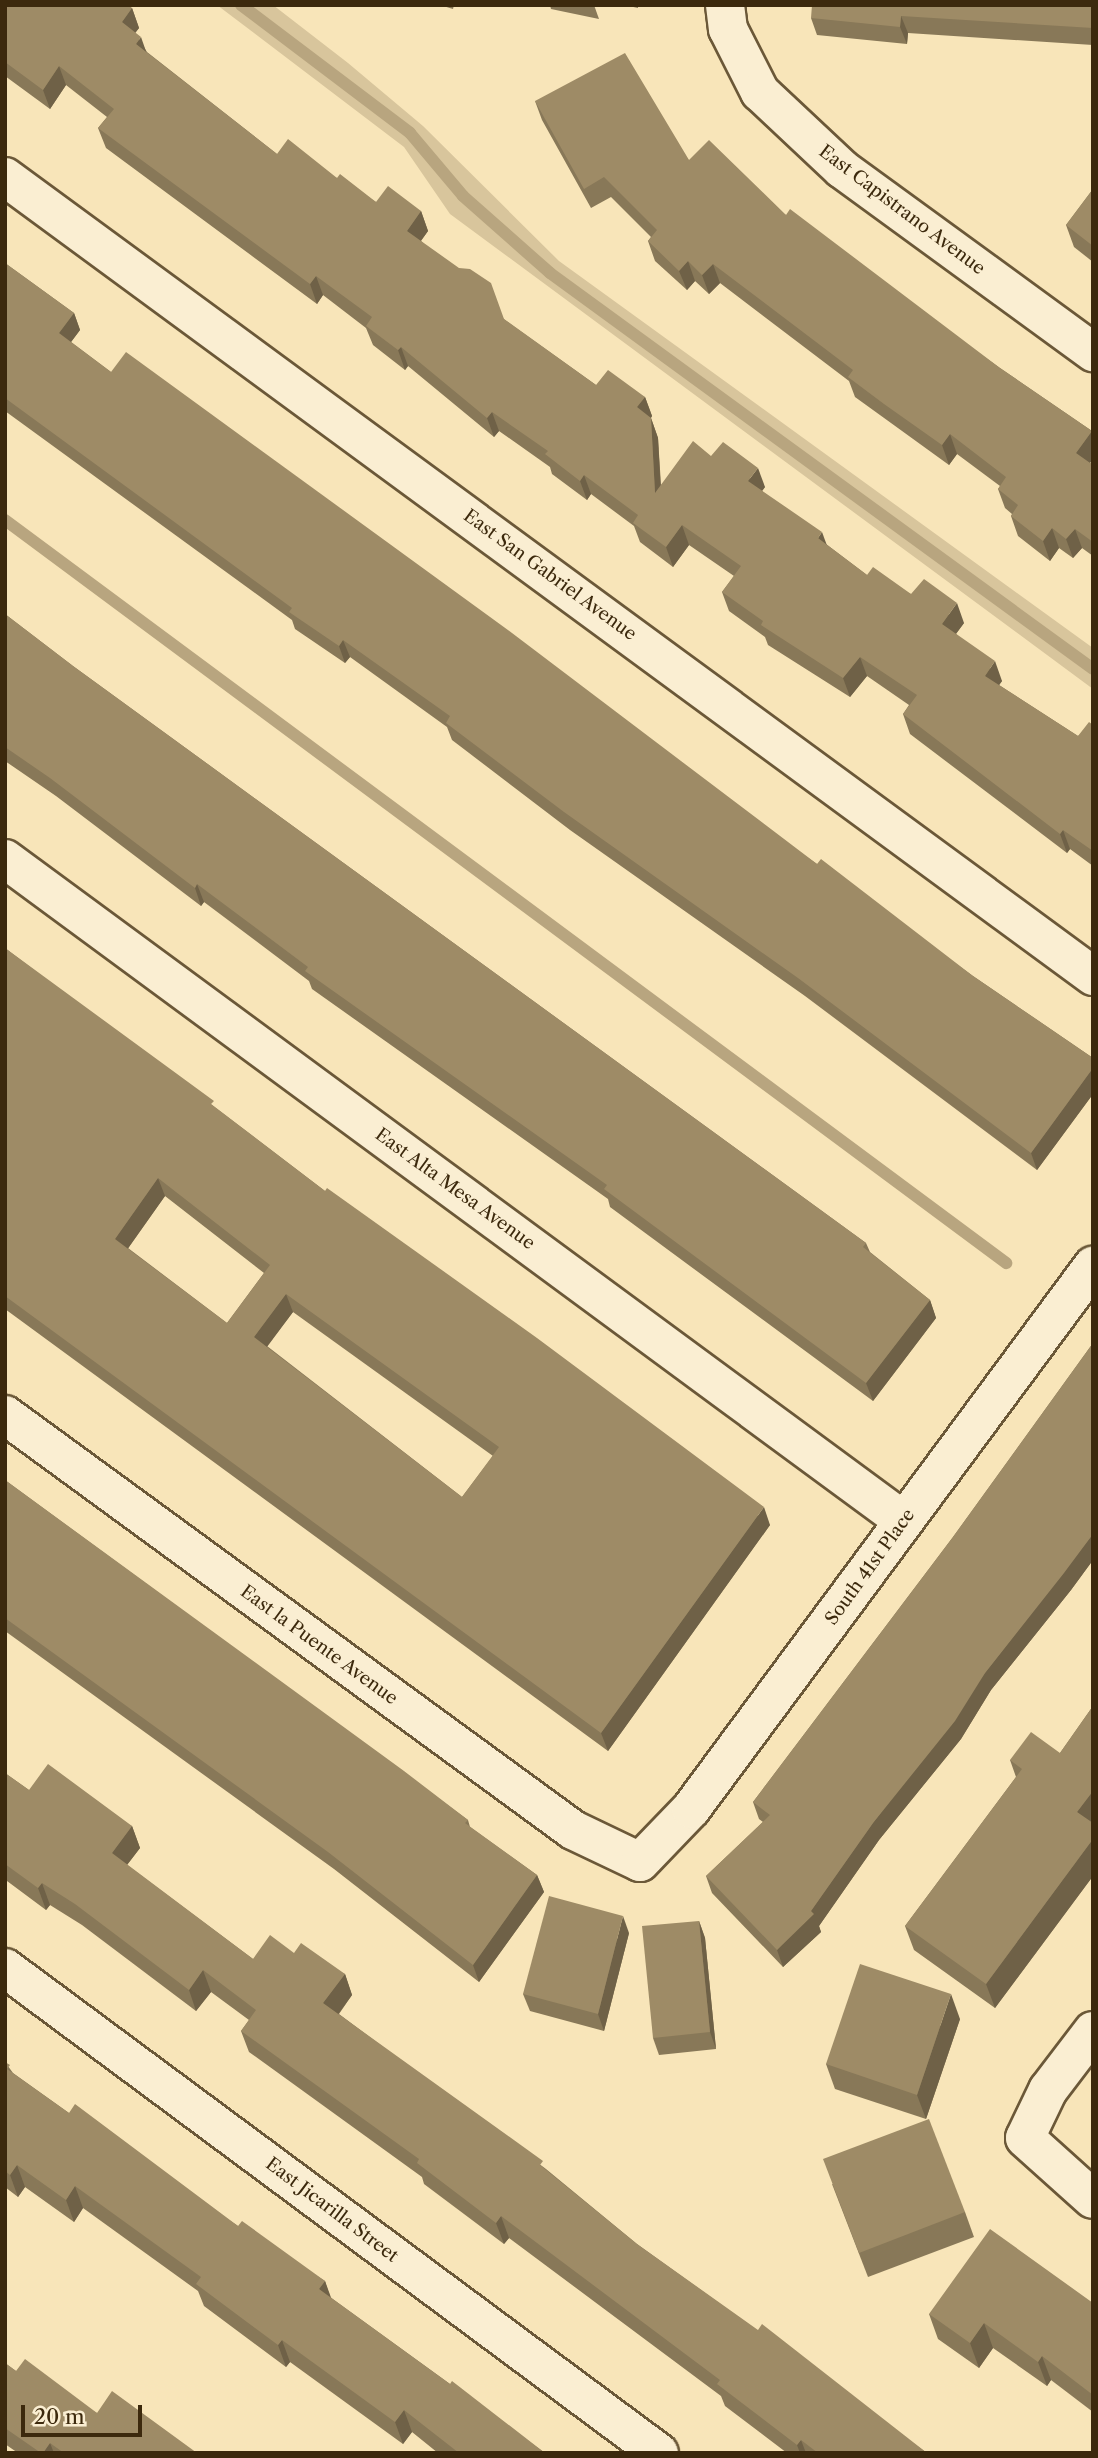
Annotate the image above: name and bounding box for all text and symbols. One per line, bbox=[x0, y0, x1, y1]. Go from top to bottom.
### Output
street label: East Capistrano Avenue bbox=[814, 140, 990, 280]
street label: East San Gabriel Avenue bbox=[459, 505, 641, 645]
street label: East Alta Mesa Avenue bbox=[370, 1123, 540, 1255]
street label: South 41st Place bbox=[821, 1505, 919, 1629]
street label: East la Puente Avenue bbox=[236, 1580, 402, 1710]
street label: East Jicarilla Street bbox=[261, 2153, 403, 2267]
scale bar bbox=[24, 2392, 145, 2436]
text: 20 m bbox=[34, 2404, 85, 2429]

